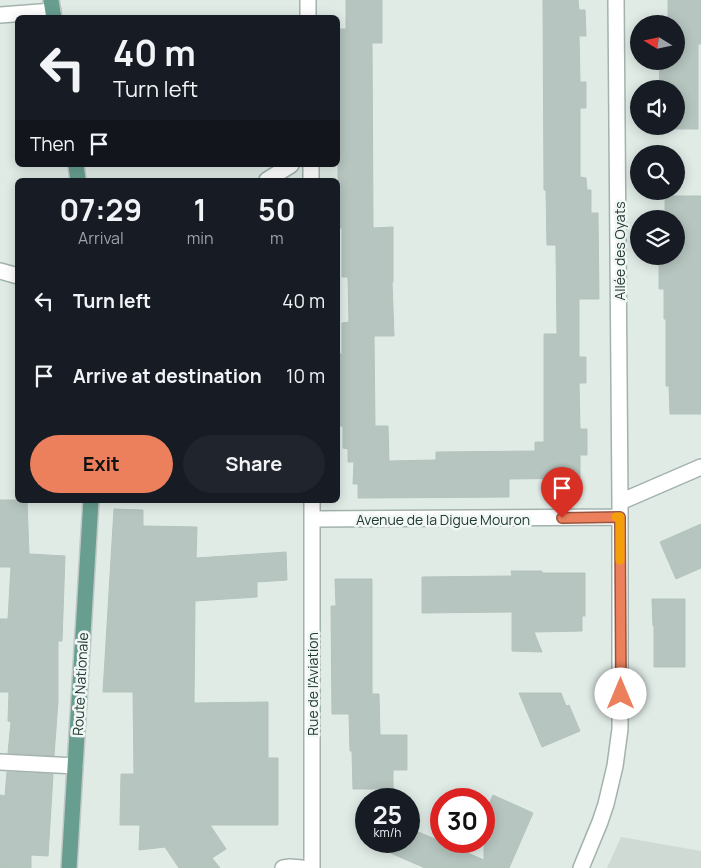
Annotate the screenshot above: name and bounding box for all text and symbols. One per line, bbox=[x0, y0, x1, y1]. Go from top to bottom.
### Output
north arrow bbox=[630, 15, 685, 70]
map controls bbox=[630, 15, 685, 265]
text: 40 m bbox=[113, 29, 196, 77]
icon: left bbox=[30, 35, 95, 100]
text: Turn left bbox=[113, 74, 198, 104]
button: sound bbox=[630, 80, 685, 135]
icon: arrive bbox=[85, 130, 113, 158]
text: Then bbox=[30, 131, 75, 157]
button: search bbox=[630, 145, 685, 200]
text: 07:29 bbox=[60, 189, 142, 230]
text: 1 bbox=[194, 189, 207, 230]
text: 50 bbox=[258, 189, 295, 230]
street label: Allée des Oyats bbox=[610, 201, 629, 301]
button: layers bbox=[630, 210, 685, 265]
text: Arrival bbox=[78, 227, 124, 249]
text: min bbox=[187, 227, 214, 249]
text: m bbox=[270, 227, 284, 249]
icon: left bbox=[30, 287, 58, 315]
text: Turn left bbox=[73, 288, 151, 314]
text: 40 m bbox=[282, 288, 325, 314]
icon: arrive bbox=[30, 362, 58, 390]
text: Arrive at destination bbox=[73, 363, 262, 389]
text: 10 m bbox=[286, 363, 325, 389]
button: Exit bbox=[30, 435, 173, 493]
button: Share bbox=[183, 435, 325, 493]
pin bbox=[541, 467, 583, 518]
icon: arrive bbox=[548, 474, 576, 502]
street label: Avenue de la Digue Mouron bbox=[356, 510, 530, 529]
street label: Route Nationale bbox=[68, 632, 92, 736]
street label: Rue de l'Aviation bbox=[303, 632, 322, 736]
position arrow bbox=[594, 667, 646, 719]
speed limit sign: 30 bbox=[430, 788, 495, 853]
text: 25 bbox=[373, 797, 402, 832]
text: km/h bbox=[374, 824, 401, 841]

